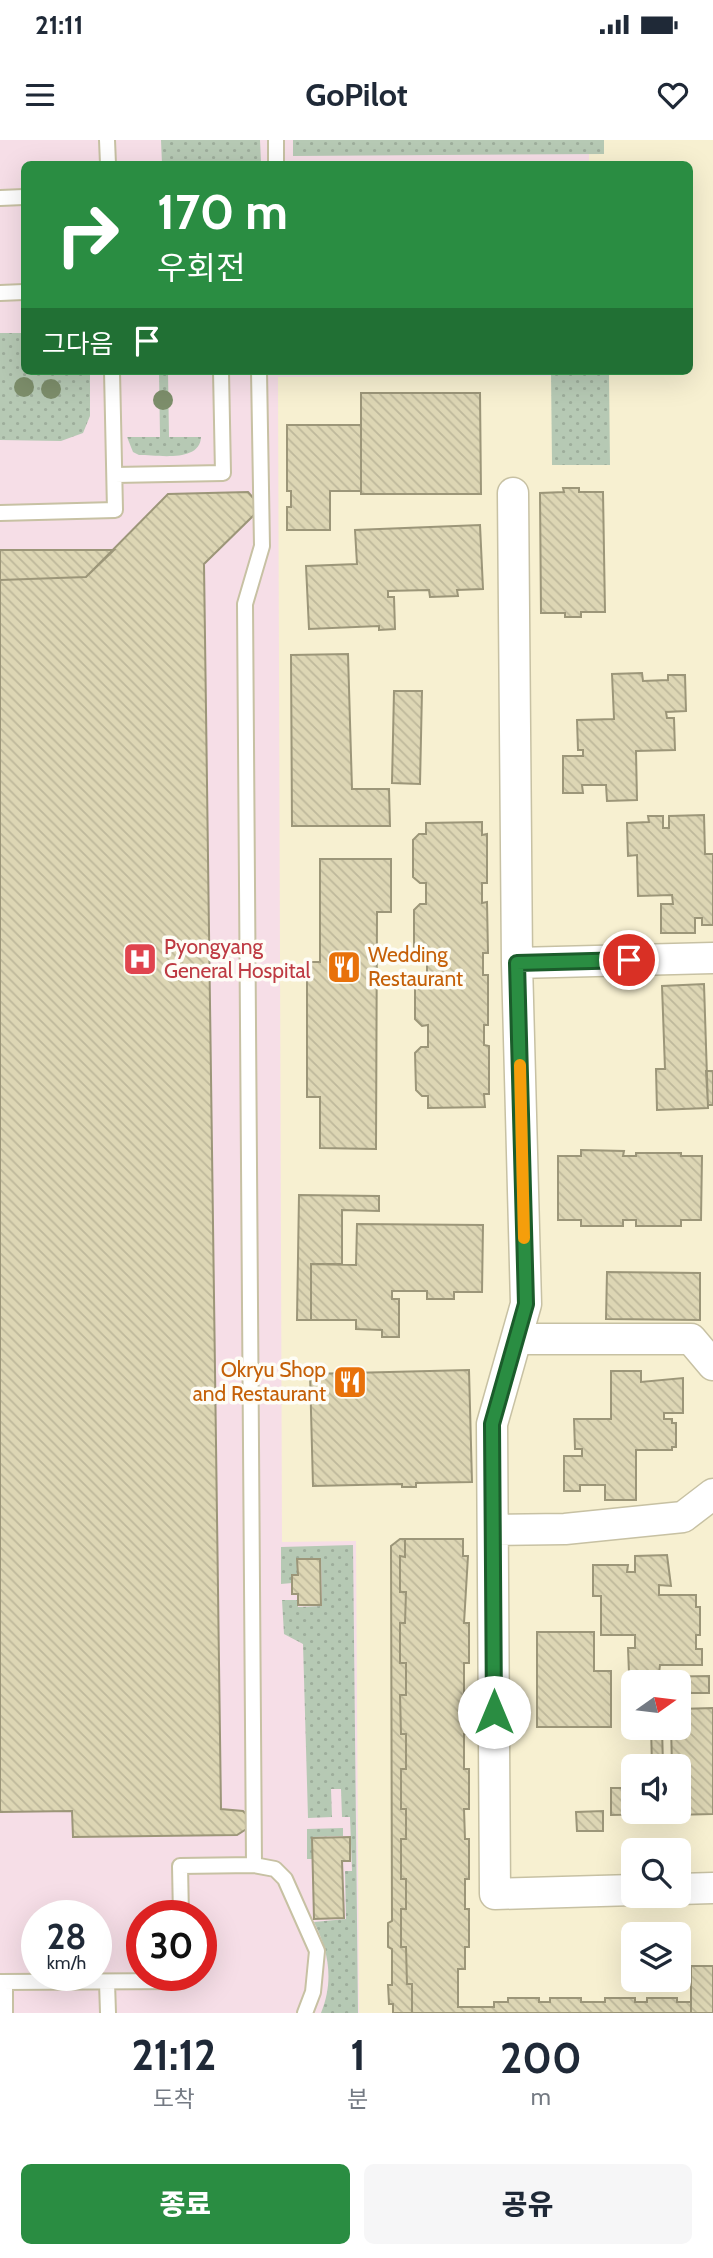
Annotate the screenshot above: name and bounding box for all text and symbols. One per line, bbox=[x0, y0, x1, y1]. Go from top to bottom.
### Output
text: 21:11 bbox=[35, 9, 83, 41]
text: GoPilot bbox=[305, 75, 408, 114]
icon: menu bbox=[21, 76, 59, 114]
icon: heart bbox=[654, 76, 692, 114]
text: 170 m bbox=[157, 182, 288, 241]
icon: right bbox=[42, 189, 133, 280]
text: 우회전 bbox=[157, 248, 245, 287]
icon: arrive bbox=[128, 322, 166, 360]
text: 그다음 bbox=[42, 328, 114, 360]
pin bbox=[599, 930, 659, 990]
place label: Pyongyang General Hospital bbox=[164, 934, 311, 983]
hospital icon: Pyongyang General Hospital bbox=[121, 940, 159, 978]
icon: arrive bbox=[610, 941, 648, 979]
place label: Wedding Restaurant bbox=[368, 942, 463, 991]
restaurant icon: Wedding Restaurant bbox=[325, 948, 363, 986]
place label: Okryu Shop and Restaurant bbox=[193, 1357, 326, 1406]
restaurant icon: Okryu Shop and Restaurant bbox=[331, 1363, 369, 1401]
north arrow bbox=[621, 1670, 691, 1740]
map controls bbox=[621, 1670, 691, 1992]
position arrow bbox=[457, 1675, 531, 1749]
button: sound bbox=[621, 1754, 691, 1824]
button: search bbox=[621, 1838, 691, 1908]
speed limit sign: 30 bbox=[126, 1900, 217, 1991]
text: 28 bbox=[47, 1915, 86, 1958]
button: layers bbox=[621, 1922, 691, 1992]
text: km/h bbox=[47, 1952, 86, 1974]
text: 21:12 bbox=[131, 2029, 216, 2081]
text: 1 bbox=[350, 2029, 366, 2081]
text: 200 bbox=[500, 2032, 582, 2084]
text: m bbox=[531, 2083, 551, 2111]
text: 도착 bbox=[153, 2085, 195, 2113]
text: 분 bbox=[348, 2085, 369, 2113]
button: 종료 bbox=[21, 2164, 350, 2244]
button: 공유 bbox=[364, 2164, 692, 2244]

